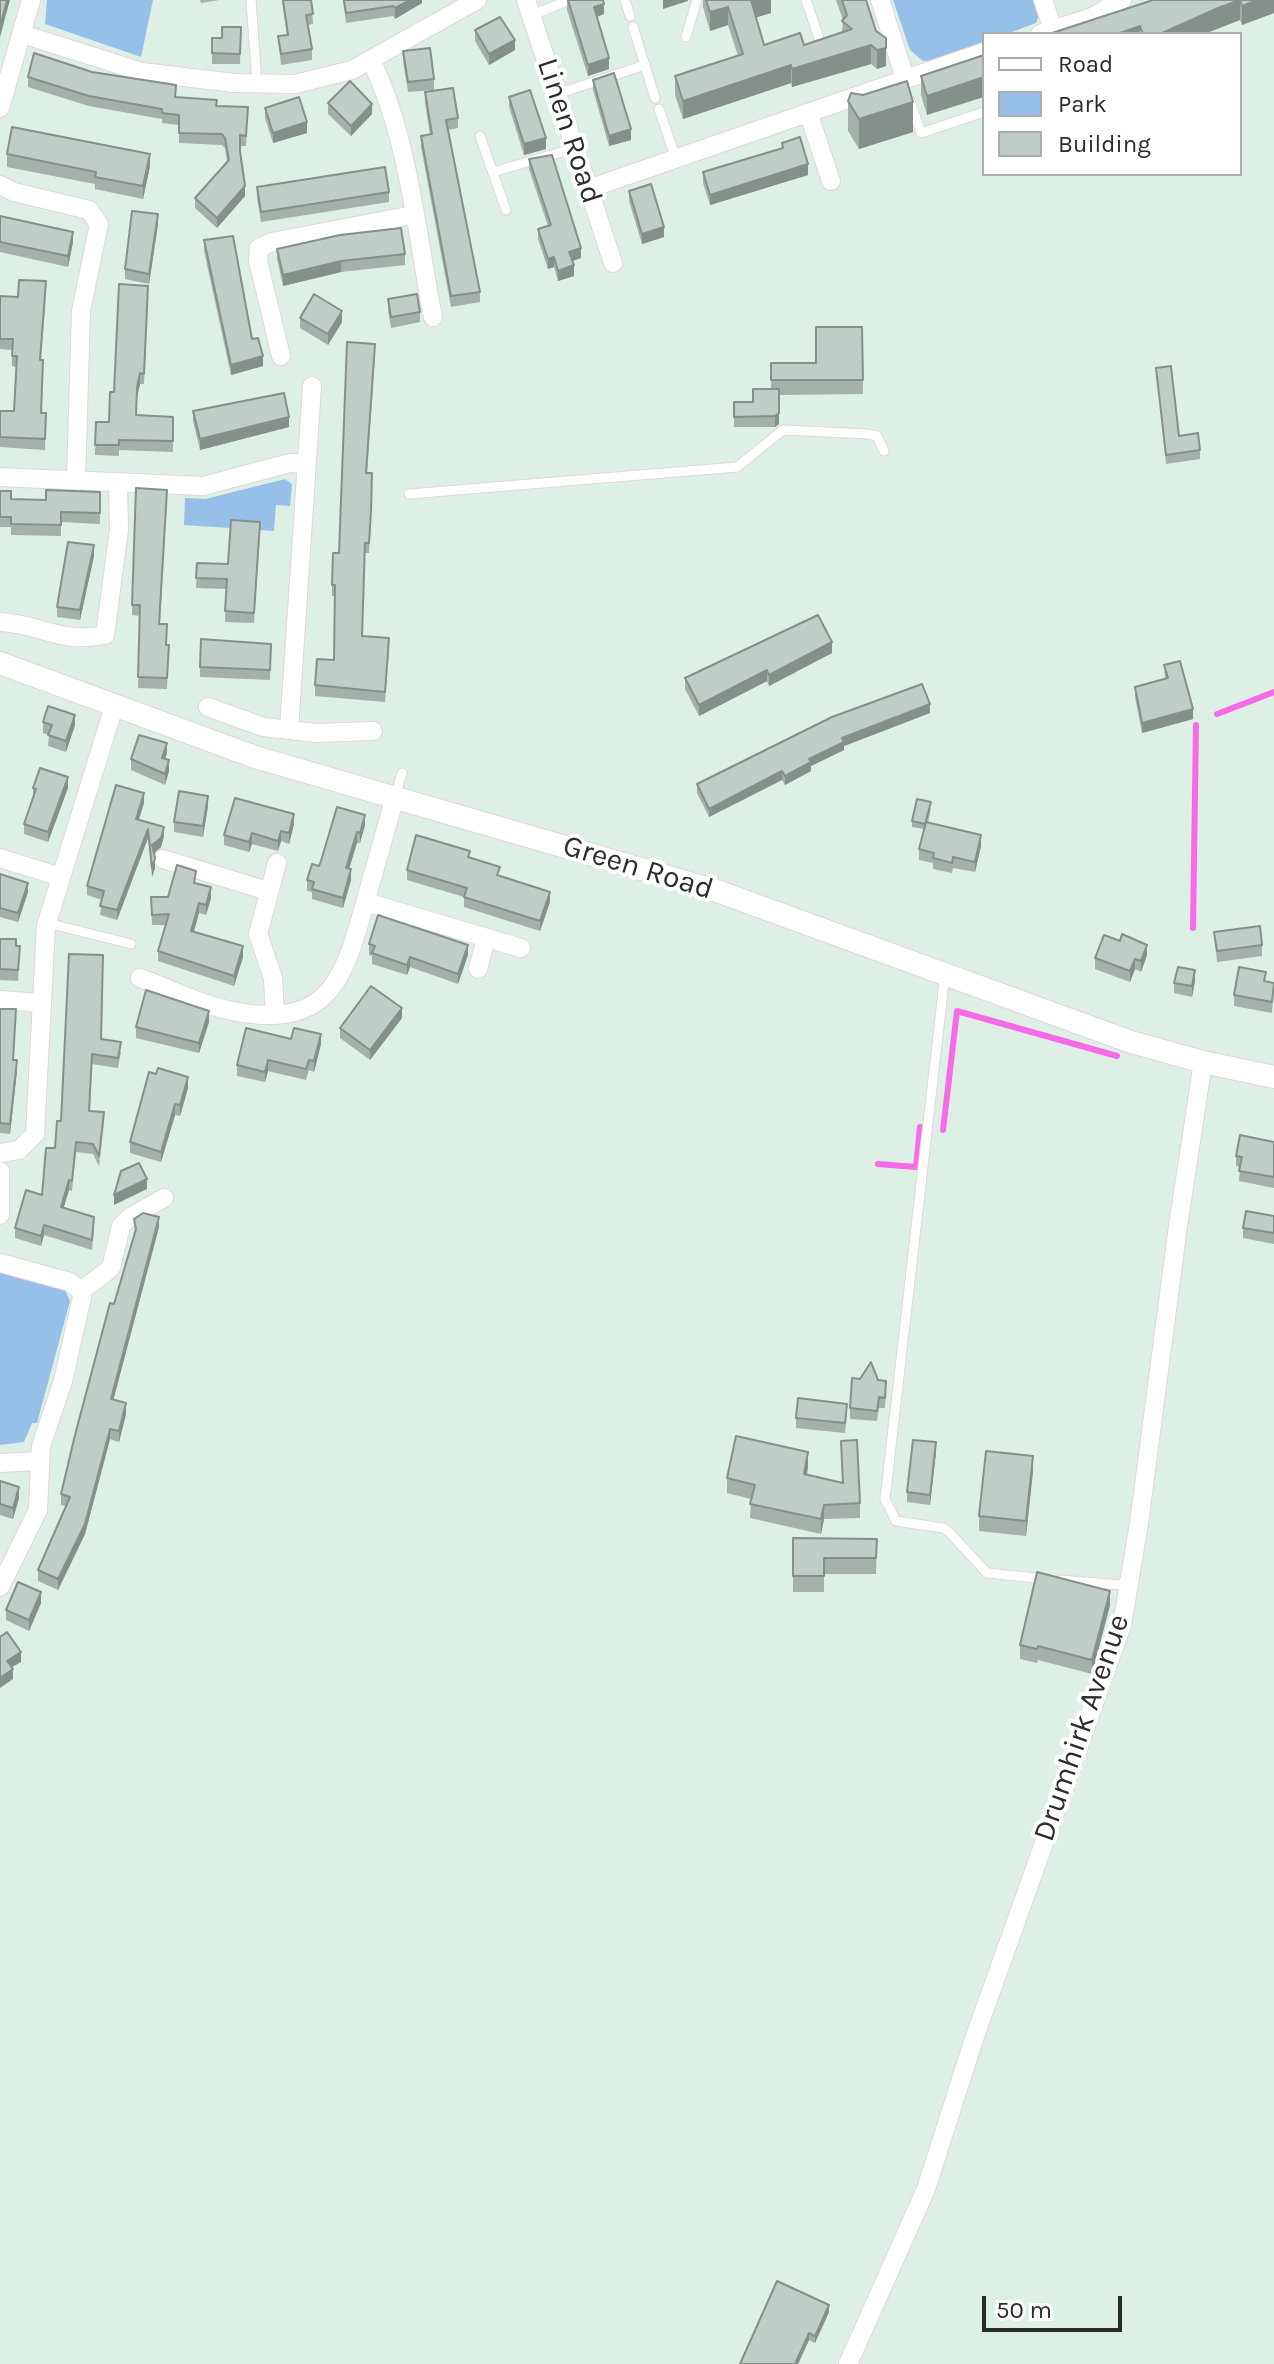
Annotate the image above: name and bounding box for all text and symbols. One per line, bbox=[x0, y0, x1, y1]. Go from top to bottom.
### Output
legend bbox=[982, 32, 1242, 176]
text: Road bbox=[1058, 50, 1113, 78]
street label: Linen Road bbox=[529, 54, 609, 208]
text: Park bbox=[1058, 90, 1107, 118]
text: Building bbox=[1058, 130, 1151, 158]
street label: Green Road bbox=[558, 828, 718, 908]
street label: Drumhirk Avenue bbox=[1026, 1610, 1138, 1846]
scale bar bbox=[986, 2280, 1126, 2330]
text: 50 m bbox=[996, 2296, 1052, 2324]

